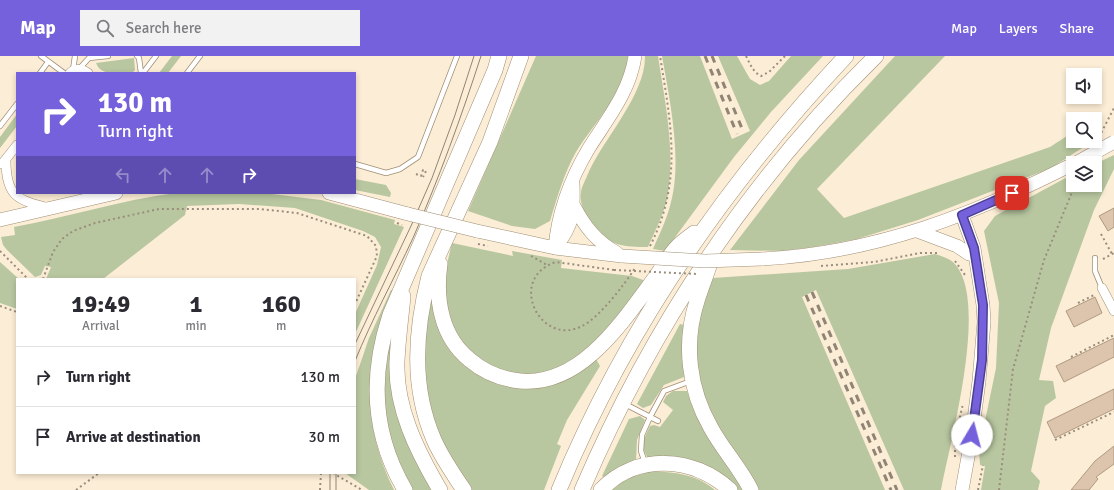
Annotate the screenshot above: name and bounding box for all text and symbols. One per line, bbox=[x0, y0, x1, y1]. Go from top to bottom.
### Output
search box bbox=[80, 10, 360, 46]
text: Map bbox=[20, 16, 56, 40]
icon: search bbox=[94, 17, 116, 39]
text: Search here bbox=[126, 19, 201, 37]
text: Map bbox=[951, 20, 977, 37]
text: Layers bbox=[999, 20, 1038, 37]
text: Share bbox=[1060, 20, 1094, 37]
map controls bbox=[1066, 68, 1102, 192]
button: sound bbox=[1066, 68, 1102, 104]
text: 130 m bbox=[98, 86, 172, 120]
icon: right bbox=[32, 88, 84, 140]
button: search bbox=[1066, 112, 1102, 148]
text: Turn right bbox=[98, 120, 173, 142]
button: layers bbox=[1066, 156, 1102, 192]
icon: left bbox=[112, 164, 134, 186]
icon: ahead bbox=[154, 164, 176, 186]
icon: ahead bbox=[196, 164, 218, 186]
icon: right bbox=[238, 164, 260, 186]
pin bbox=[995, 176, 1029, 210]
icon: arrive bbox=[1001, 182, 1023, 204]
text: 19:49 bbox=[71, 289, 130, 319]
text: 1 bbox=[190, 289, 202, 319]
text: 160 bbox=[262, 289, 301, 319]
text: Arrival bbox=[82, 318, 119, 334]
text: min bbox=[186, 318, 207, 334]
text: m bbox=[276, 318, 286, 334]
icon: right bbox=[32, 366, 54, 388]
text: Turn right bbox=[66, 368, 131, 386]
text: 130 m bbox=[300, 368, 340, 386]
position arrow bbox=[951, 414, 993, 456]
icon: arrive bbox=[32, 426, 54, 448]
text: Arrive at destination bbox=[66, 428, 201, 446]
text: 30 m bbox=[309, 428, 340, 446]

